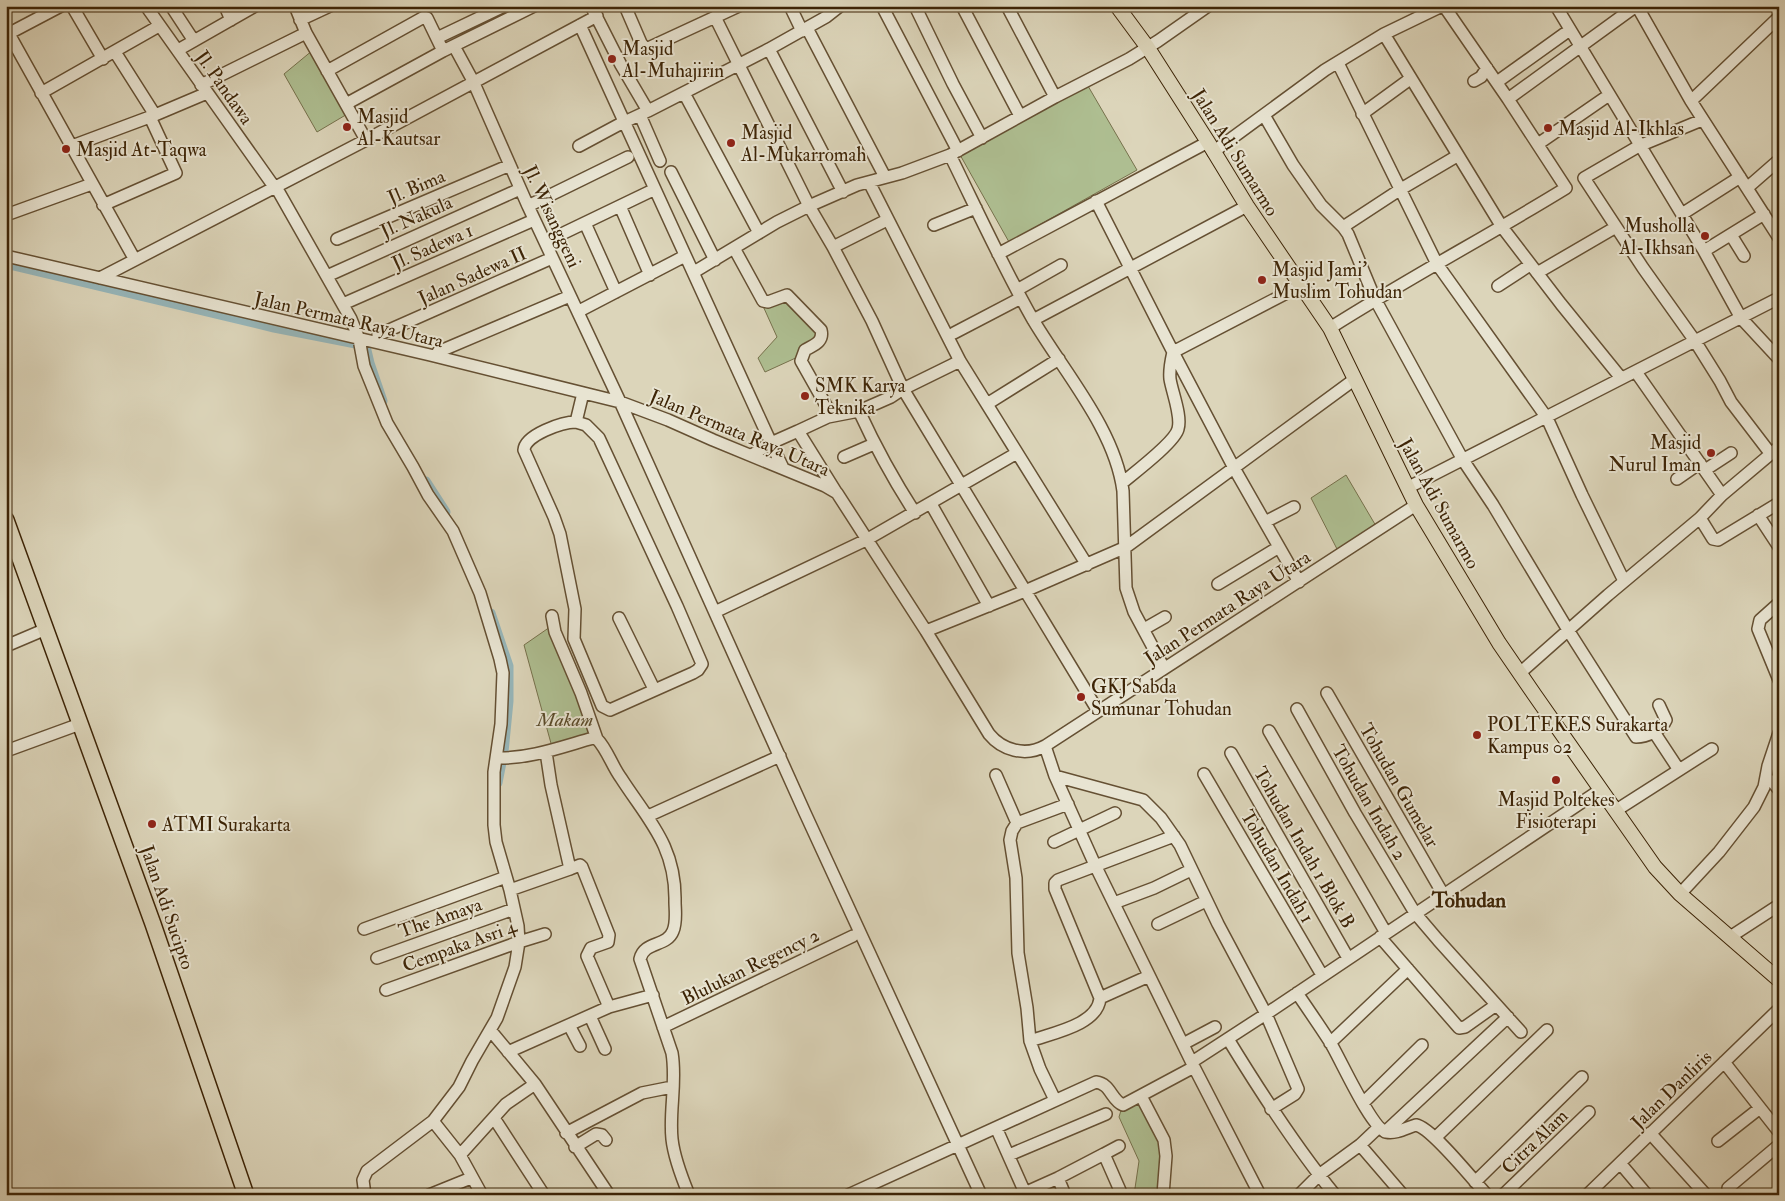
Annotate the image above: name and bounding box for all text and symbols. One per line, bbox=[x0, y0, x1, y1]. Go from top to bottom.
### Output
place label: Masjid Al-Muhajirin bbox=[621, 37, 724, 83]
street label: Jl. Pandawa bbox=[189, 45, 258, 129]
marker: Masjid Al-Muhajirin bbox=[606, 53, 618, 65]
street label: Jalan Adi Sumarmo bbox=[1186, 83, 1284, 221]
place label: Masjid Al-Kautsar bbox=[356, 105, 440, 151]
place label: Masjid Al-Ikhlas bbox=[1558, 117, 1684, 141]
marker: Masjid Al-Kautsar bbox=[341, 121, 353, 133]
place label: Masjid Al-Mukarromah bbox=[740, 121, 866, 167]
marker: Masjid Al-Ikhlas bbox=[1542, 122, 1554, 134]
marker: Masjid Al-Mukarromah bbox=[725, 137, 737, 149]
place label: Masjid At-Taqwa bbox=[76, 138, 207, 162]
marker: Masjid At-Taqwa bbox=[60, 143, 72, 155]
street label: Jl. Wisanggeni bbox=[517, 160, 586, 271]
street label: Jl. Bima bbox=[383, 164, 449, 210]
street label: Jl. Nakula bbox=[376, 190, 456, 244]
place label: Musholla Al-Ikhsan bbox=[1618, 214, 1695, 260]
street label: Jl. Sadewa 1 bbox=[387, 218, 477, 276]
marker: Musholla Al-Ikhsan bbox=[1699, 230, 1711, 242]
street label: Jalan Sadewa II bbox=[414, 241, 530, 311]
place label: Masjid Jami' Muslim Tohudan bbox=[1272, 258, 1403, 304]
marker: Masjid Jami' Muslim Tohudan bbox=[1256, 274, 1268, 286]
street label: Jalan Permata Raya Utara bbox=[251, 286, 446, 353]
place label: SMK Karya Teknika bbox=[815, 374, 906, 420]
street label: Jalan Permata Raya Utara bbox=[645, 384, 833, 482]
marker: SMK Karya Teknika bbox=[799, 390, 811, 402]
place label: Masjid Nurul Iman bbox=[1609, 431, 1702, 477]
street label: Jalan Adi Sumarmo bbox=[1393, 433, 1485, 573]
marker: Masjid Nurul Iman bbox=[1705, 447, 1717, 459]
street label: Jalan Permata Raya Utara bbox=[1139, 545, 1315, 671]
place label: GKJ Sabda Sumunar Tohudan bbox=[1091, 675, 1232, 721]
marker: GKJ Sabda Sumunar Tohudan bbox=[1075, 691, 1087, 703]
park label: Makam bbox=[536, 708, 594, 732]
place label: POLTEKES Surakarta Kampus 02 bbox=[1487, 713, 1668, 760]
street label: Tohudan Gumelar bbox=[1354, 719, 1444, 852]
marker: POLTEKES Surakarta Kampus 02 bbox=[1471, 729, 1483, 741]
street label: Tohudan Indah 2 bbox=[1326, 740, 1412, 865]
street label: Tohudan Indah 1 Blok B bbox=[1250, 762, 1360, 932]
marker: Masjid Poltekes Fisioterapi bbox=[1550, 774, 1562, 786]
place label: Masjid Poltekes Fisioterapi bbox=[1497, 788, 1615, 835]
street label: Tohudan Indah 1 bbox=[1236, 805, 1320, 927]
place label: ATMI Surakarta bbox=[161, 813, 291, 837]
marker: ATMI Surakarta bbox=[146, 818, 158, 830]
street label: Jalan Adi Sucipto bbox=[133, 841, 200, 973]
district label: Tohudan bbox=[1431, 887, 1506, 914]
street label: The Amaya bbox=[395, 892, 485, 943]
street label: Cempaka Asri 4 bbox=[399, 914, 521, 979]
street label: Blulukan Regency 2 bbox=[678, 923, 823, 1011]
street label: Jalan Danliris bbox=[1626, 1045, 1717, 1135]
street label: Citra Alam bbox=[1496, 1104, 1573, 1179]

